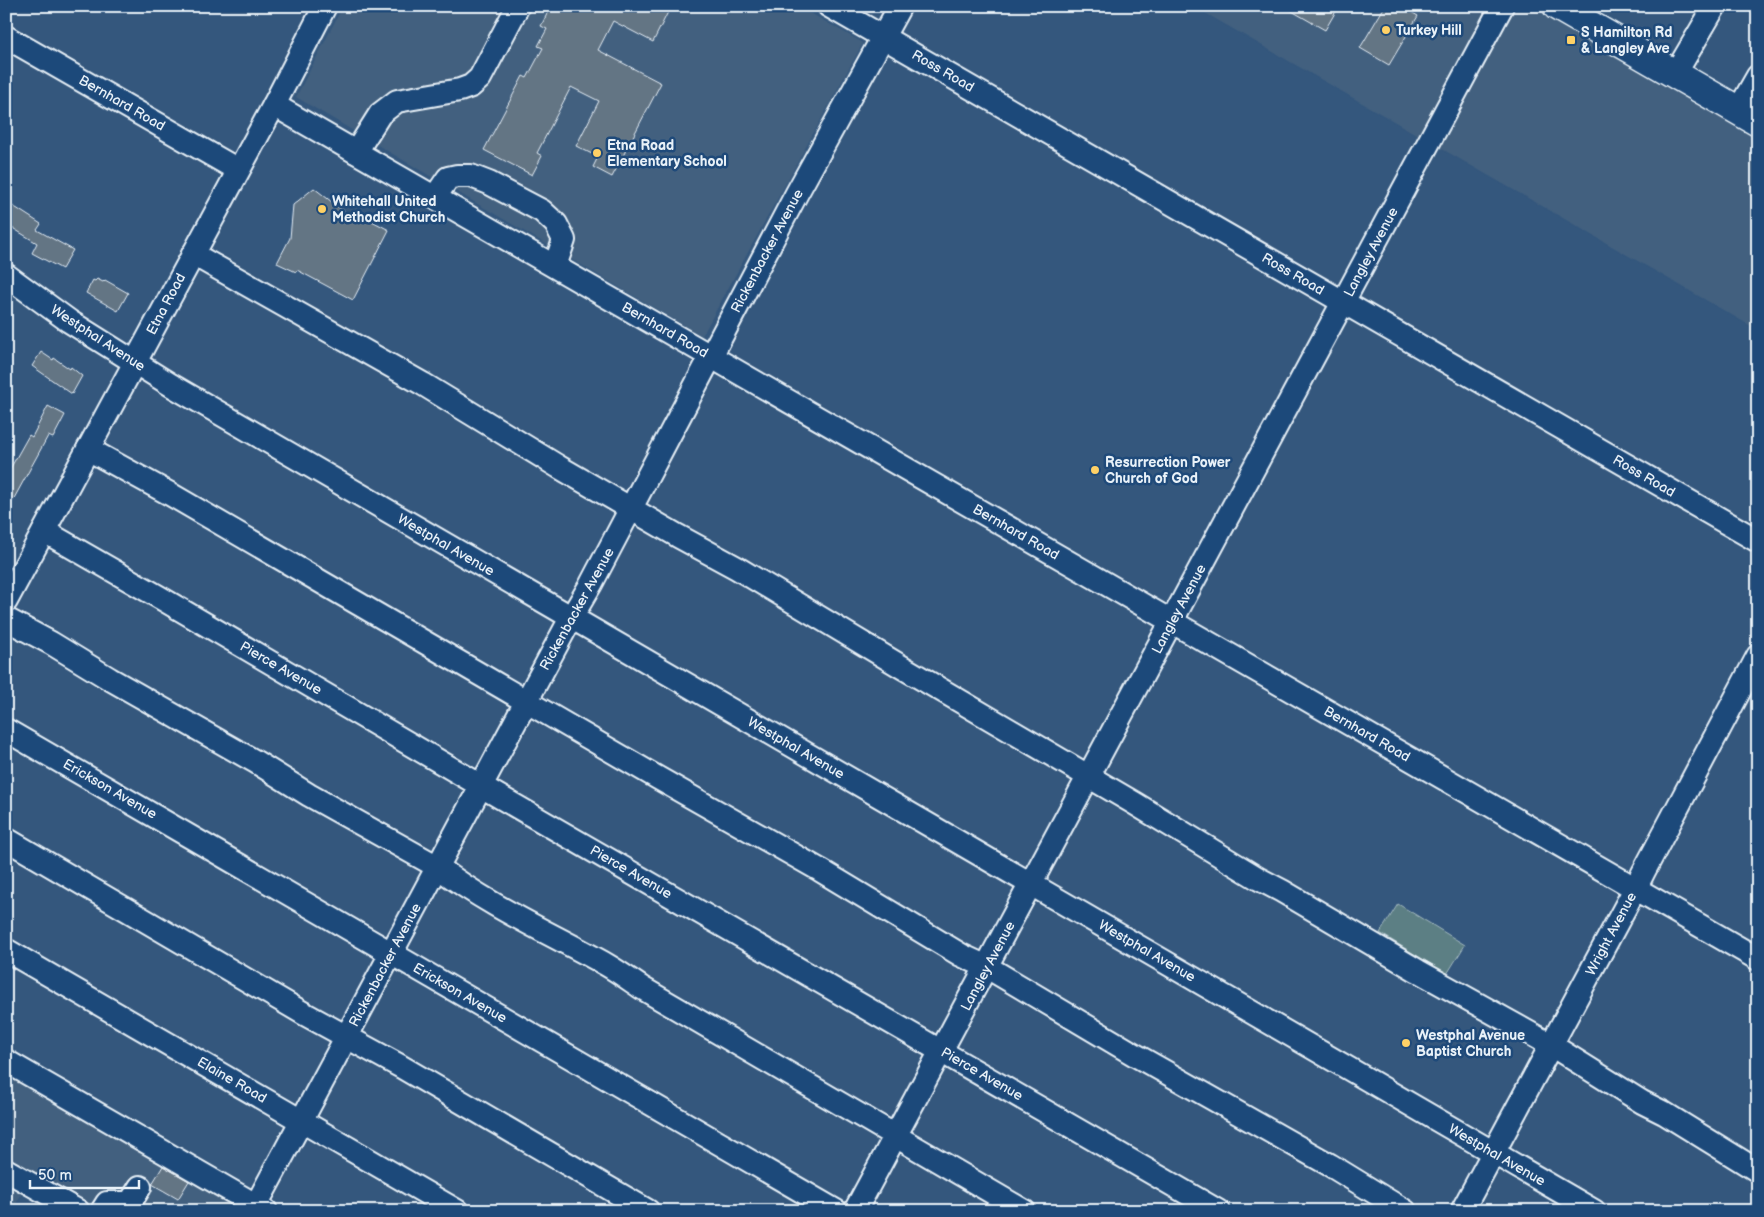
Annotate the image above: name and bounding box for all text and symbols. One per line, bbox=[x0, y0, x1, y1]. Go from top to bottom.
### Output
place label: Turkey Hill bbox=[1396, 22, 1462, 39]
marker: Turkey Hill bbox=[1380, 24, 1392, 36]
place label: S Hamilton Rd & Langley Ave bbox=[1581, 24, 1672, 57]
marker: S Hamilton Rd & Langley Ave bbox=[1565, 34, 1577, 46]
street label: Ross Road bbox=[909, 46, 977, 96]
street label: Bernhard Road bbox=[76, 71, 168, 135]
place label: Etna Road Elementary School bbox=[607, 137, 727, 170]
marker: Etna Road Elementary School bbox=[591, 147, 603, 159]
street label: Rickenbacker Avenue bbox=[727, 186, 807, 316]
place label: Whitehall United Methodist Church bbox=[332, 193, 445, 226]
marker: Whitehall United Methodist Church bbox=[316, 203, 328, 215]
street label: Langley Avenue bbox=[1340, 204, 1402, 300]
street label: Ross Road bbox=[1259, 249, 1327, 299]
street label: Etna Road bbox=[143, 270, 189, 338]
street label: Bernhard Road bbox=[619, 298, 711, 362]
street label: Westphal Avenue bbox=[48, 301, 148, 375]
street label: Ross Road bbox=[1610, 451, 1678, 501]
place label: Resurrection Power Church of God bbox=[1105, 454, 1231, 487]
marker: Resurrection Power Church of God bbox=[1089, 464, 1101, 476]
street label: Bernhard Road bbox=[970, 500, 1062, 564]
street label: Westphal Avenue bbox=[394, 510, 498, 580]
street label: Rickenbacker Avenue bbox=[536, 545, 618, 673]
street label: Langley Avenue bbox=[1148, 561, 1210, 657]
street label: Pierce Avenue bbox=[237, 638, 325, 698]
street label: Bernhard Road bbox=[1321, 702, 1413, 766]
street label: Westphal Avenue bbox=[744, 713, 848, 783]
street label: Erickson Avenue bbox=[60, 755, 160, 823]
street label: Pierce Avenue bbox=[587, 842, 675, 902]
street label: Wright Avenue bbox=[1582, 889, 1640, 979]
street label: Rickenbacker Avenue bbox=[345, 900, 425, 1030]
street label: Westphal Avenue bbox=[1095, 916, 1199, 986]
street label: Langley Avenue bbox=[957, 918, 1019, 1014]
street label: Erickson Avenue bbox=[410, 959, 510, 1027]
place label: Westphal Avenue Baptist Church bbox=[1416, 1027, 1525, 1060]
marker: Westphal Avenue Baptist Church bbox=[1400, 1037, 1412, 1049]
street label: Pierce Avenue bbox=[938, 1044, 1026, 1104]
street label: Elaine Road bbox=[194, 1053, 270, 1107]
street label: Westphal Avenue bbox=[1445, 1120, 1549, 1190]
scale bar bbox=[30, 1157, 139, 1189]
text: 50 m bbox=[38, 1166, 72, 1185]

